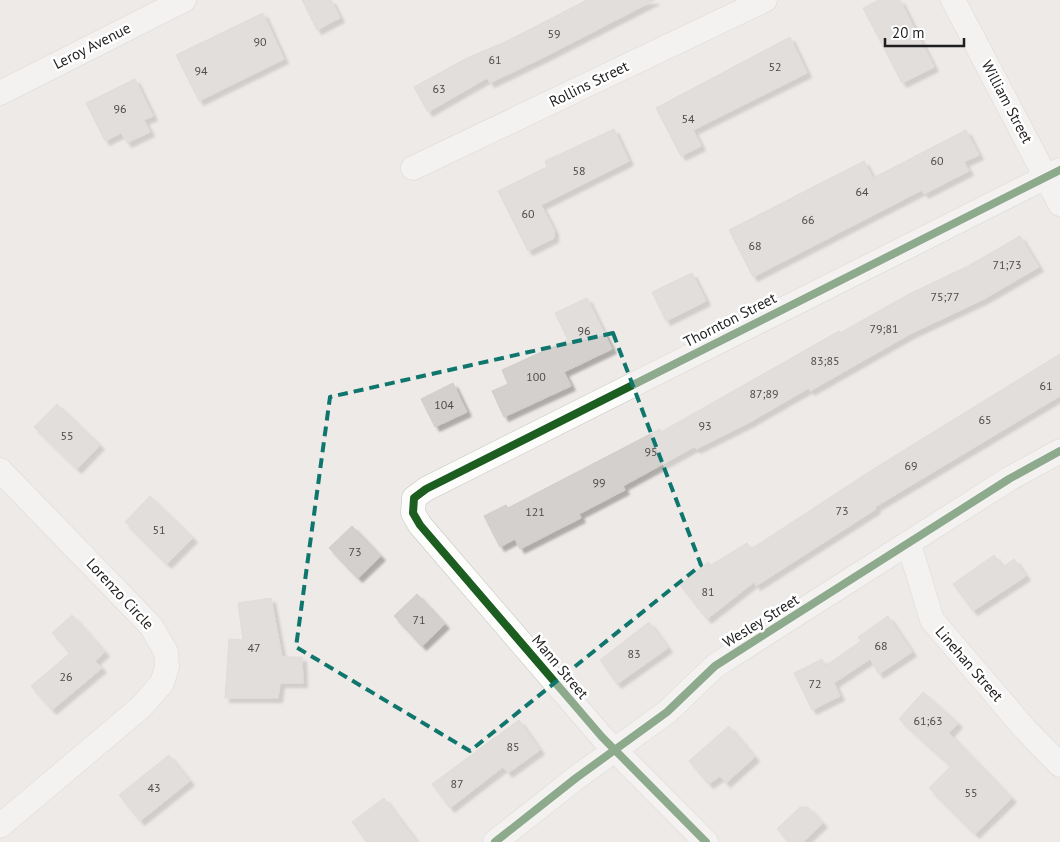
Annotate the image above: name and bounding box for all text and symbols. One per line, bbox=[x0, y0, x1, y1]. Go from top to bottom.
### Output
scale bar bbox=[885, 15, 964, 47]
street label: Leroy Avenue bbox=[50, 18, 134, 73]
text: 20 m bbox=[892, 23, 925, 42]
house number: 59 bbox=[547, 26, 561, 41]
house number: 90 bbox=[253, 34, 267, 49]
house number: 61 bbox=[488, 52, 502, 67]
street label: Rollins Street bbox=[546, 56, 632, 111]
street label: William Street bbox=[978, 57, 1037, 146]
house number: 52 bbox=[768, 59, 782, 74]
house number: 94 bbox=[194, 63, 208, 78]
house number: 63 bbox=[432, 81, 446, 96]
house number: 96 bbox=[113, 101, 127, 116]
house number: 54 bbox=[681, 111, 695, 126]
house number: 60 bbox=[930, 153, 944, 168]
house number: 58 bbox=[572, 163, 586, 178]
house number: 64 bbox=[855, 184, 869, 199]
house number: 60 bbox=[521, 206, 535, 221]
house number: 66 bbox=[801, 212, 815, 227]
house number: 68 bbox=[748, 238, 762, 253]
house number: 71;73 bbox=[992, 257, 1022, 272]
street label: Thornton Street bbox=[680, 288, 779, 351]
house number: 75;77 bbox=[930, 289, 960, 304]
house number: 79;81 bbox=[869, 321, 899, 336]
house number: 96 bbox=[577, 323, 591, 338]
house number: 83;85 bbox=[810, 353, 840, 368]
house number: 100 bbox=[526, 369, 546, 384]
house number: 61 bbox=[1039, 378, 1053, 393]
house number: 87;89 bbox=[749, 386, 779, 401]
house number: 104 bbox=[434, 397, 454, 412]
house number: 65 bbox=[978, 412, 992, 427]
house number: 93 bbox=[698, 418, 712, 433]
house number: 55 bbox=[60, 428, 74, 443]
house number: 95 bbox=[644, 444, 658, 459]
house number: 69 bbox=[904, 458, 918, 473]
house number: 99 bbox=[592, 475, 606, 490]
house number: 73 bbox=[835, 503, 849, 518]
house number: 121 bbox=[525, 504, 545, 519]
house number: 51 bbox=[152, 522, 166, 537]
house number: 73 bbox=[348, 544, 362, 559]
street label: Lorenzo Circle bbox=[82, 554, 158, 633]
house number: 81 bbox=[701, 584, 715, 599]
street label: Wesley Street bbox=[719, 590, 802, 651]
house number: 71 bbox=[412, 612, 426, 627]
street label: Linehan Street bbox=[931, 622, 1007, 705]
street label: Mann Street bbox=[528, 631, 593, 703]
house number: 68 bbox=[874, 638, 888, 653]
house number: 47 bbox=[247, 640, 261, 655]
house number: 83 bbox=[627, 646, 641, 661]
house number: 26 bbox=[59, 669, 73, 684]
house number: 72 bbox=[808, 676, 822, 691]
house number: 61;63 bbox=[913, 713, 943, 728]
house number: 85 bbox=[506, 739, 520, 754]
house number: 87 bbox=[450, 776, 464, 791]
house number: 43 bbox=[147, 780, 161, 795]
house number: 55 bbox=[964, 785, 978, 800]

